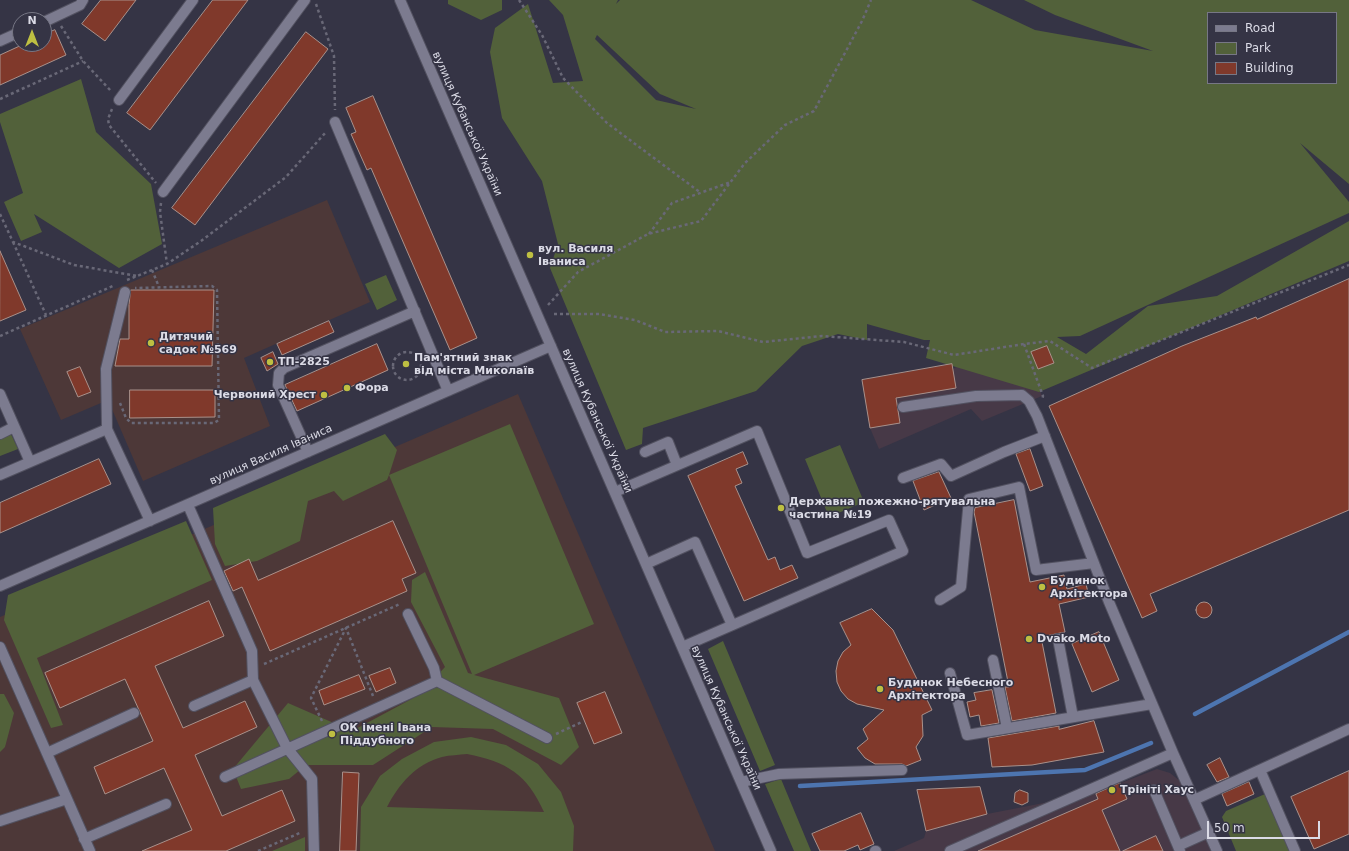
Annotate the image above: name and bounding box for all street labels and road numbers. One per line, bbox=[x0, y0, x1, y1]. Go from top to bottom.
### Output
street label: вулиця Кубанської України bbox=[429, 50, 505, 198]
street label: вулиця Кубанської України bbox=[559, 347, 635, 495]
street label: вулиця Василя Іваниса bbox=[208, 422, 334, 488]
street label: вулиця Кубанської України bbox=[688, 644, 764, 792]

